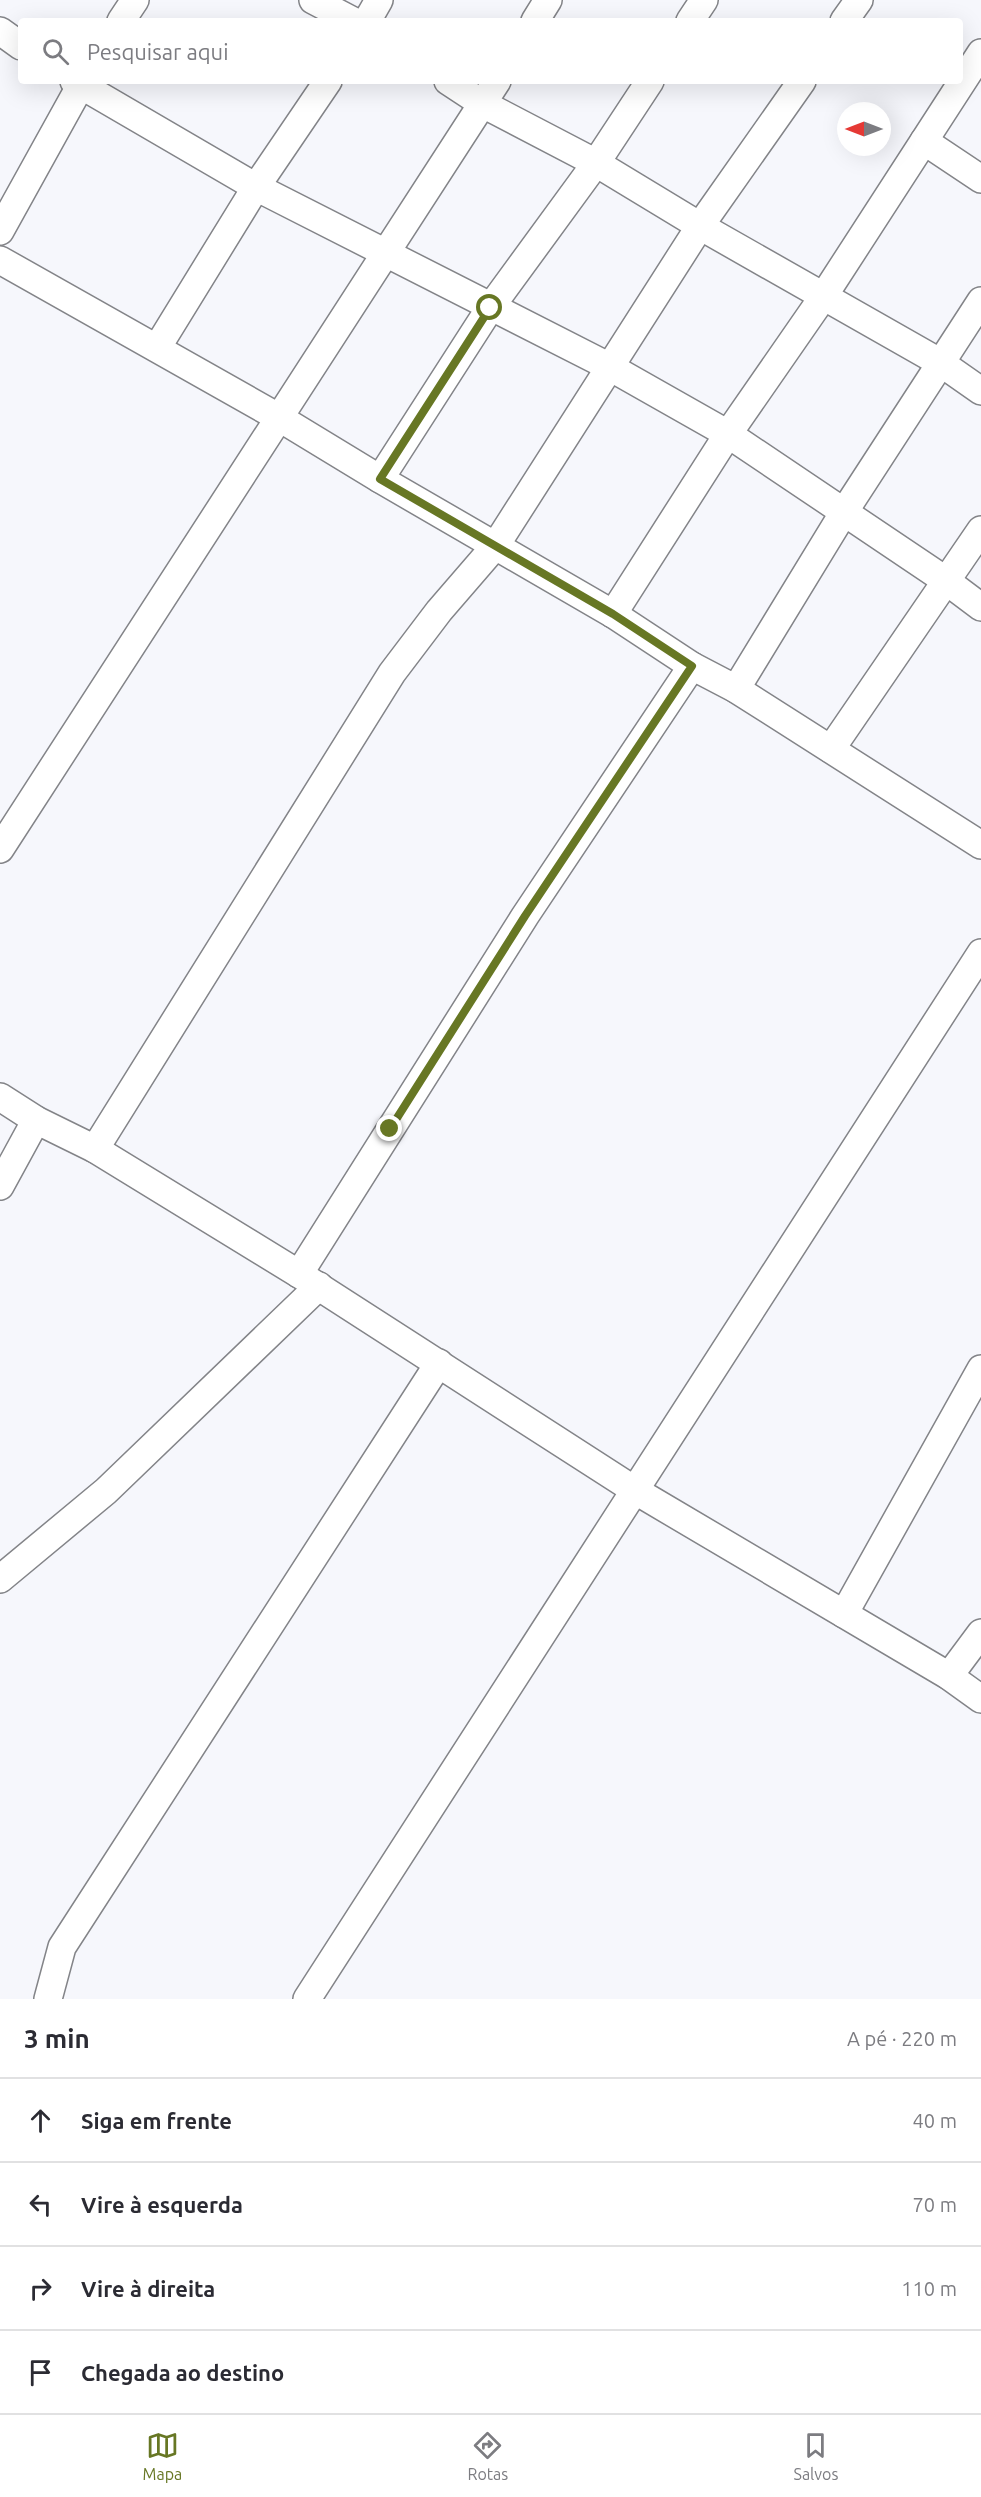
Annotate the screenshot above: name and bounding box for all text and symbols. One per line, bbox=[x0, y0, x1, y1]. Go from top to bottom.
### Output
search box bbox=[18, 18, 963, 84]
icon: search bbox=[39, 35, 72, 68]
text: Pesquisar aqui bbox=[87, 39, 229, 64]
north arrow bbox=[837, 102, 891, 156]
route start bbox=[476, 294, 502, 320]
route end bbox=[376, 1115, 402, 1141]
text: 3 min bbox=[24, 2024, 90, 2053]
text: A pé · 220 m bbox=[847, 2027, 957, 2050]
icon: ahead bbox=[24, 2104, 57, 2137]
text: Siga em frente bbox=[81, 2108, 232, 2133]
text: 40 m bbox=[913, 2109, 957, 2132]
icon: left bbox=[24, 2188, 57, 2221]
text: Vire à esquerda bbox=[81, 2192, 243, 2217]
text: 70 m bbox=[913, 2193, 957, 2216]
icon: right bbox=[24, 2272, 57, 2305]
text: Vire à direita bbox=[81, 2276, 215, 2301]
text: 110 m bbox=[901, 2277, 957, 2300]
icon: arrive bbox=[24, 2356, 57, 2389]
text: Chegada ao destino bbox=[81, 2360, 284, 2385]
tab: Mapa bbox=[143, 2429, 182, 2483]
tab: Rotas bbox=[468, 2429, 508, 2483]
tab: Salvos bbox=[794, 2429, 838, 2483]

